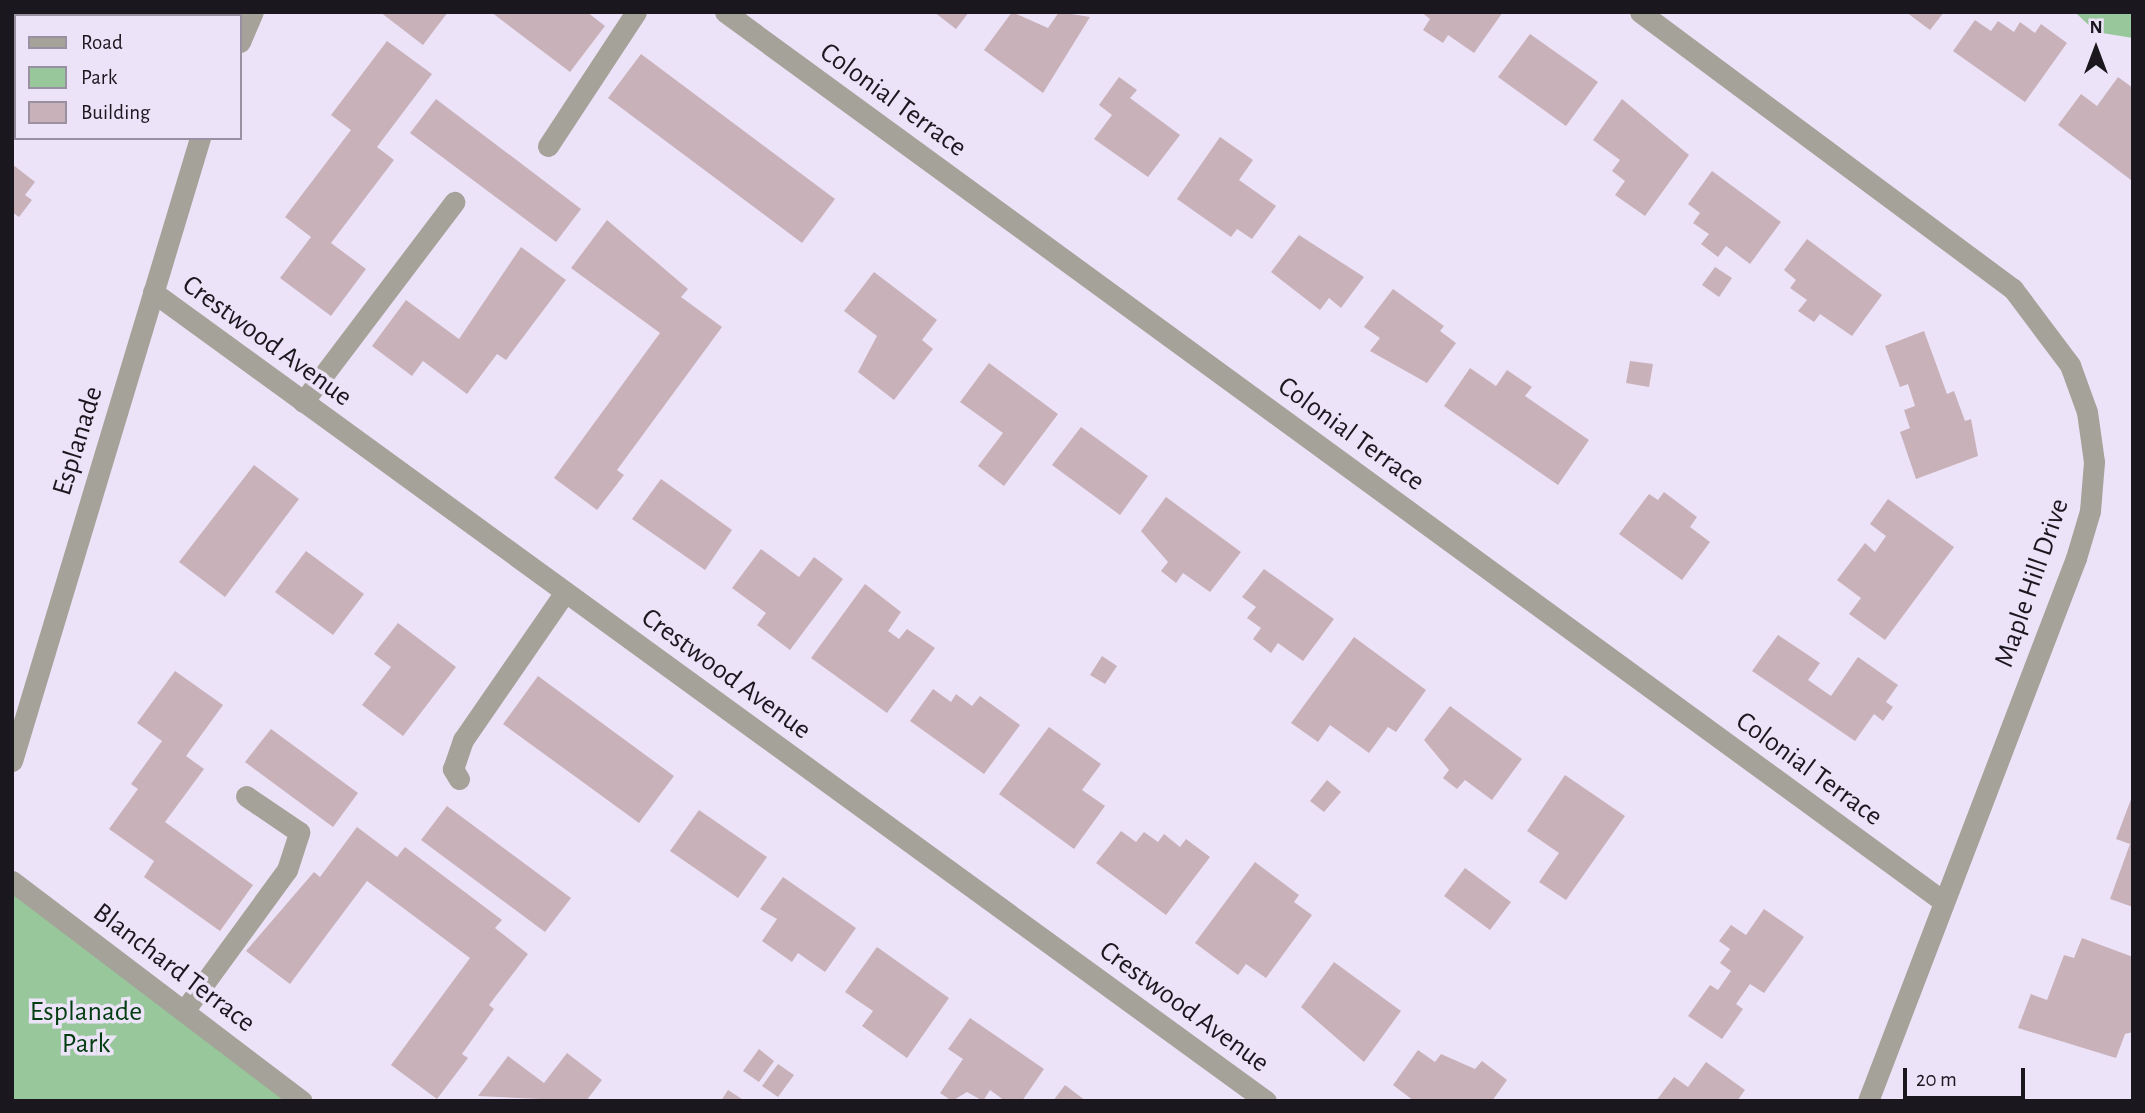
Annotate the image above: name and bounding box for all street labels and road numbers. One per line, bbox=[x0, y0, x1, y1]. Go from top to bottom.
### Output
street label: Colonial Terrace bbox=[813, 36, 973, 164]
street label: Crestwood Avenue bbox=[175, 268, 359, 414]
street label: Colonial Terrace bbox=[1271, 370, 1431, 498]
street label: Esplanade bbox=[45, 382, 111, 500]
street label: Maple Hill Drive bbox=[1987, 494, 2077, 672]
street label: Crestwood Avenue bbox=[634, 601, 818, 747]
street label: Colonial Terrace bbox=[1729, 705, 1889, 833]
street label: Blanchard Terrace bbox=[86, 896, 262, 1040]
street label: Crestwood Avenue bbox=[1092, 934, 1276, 1080]

